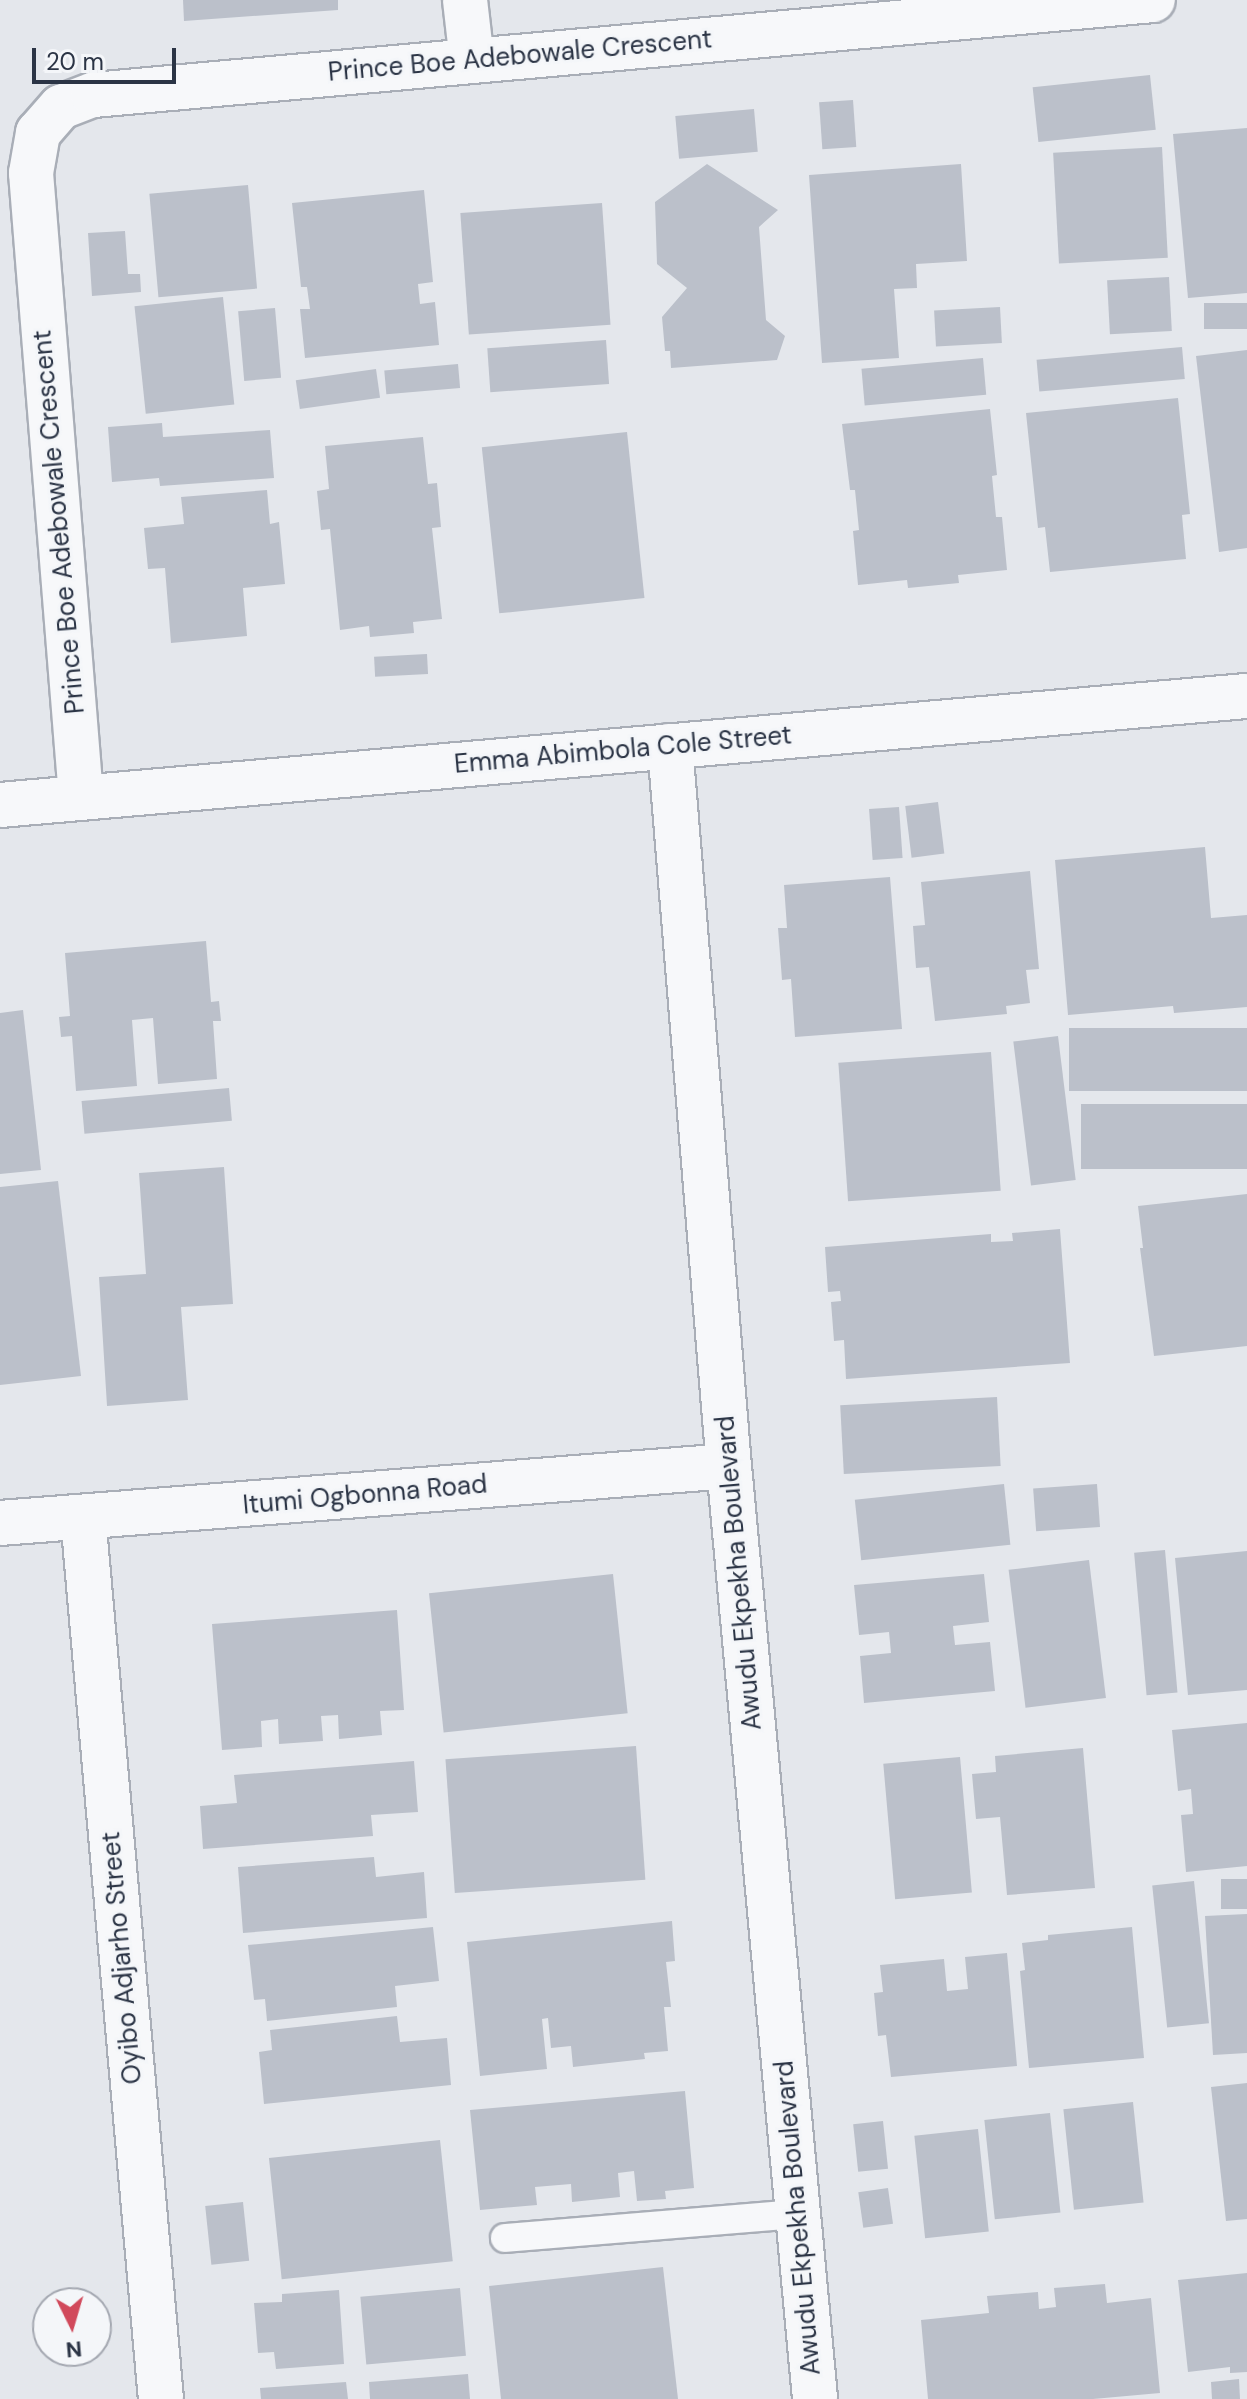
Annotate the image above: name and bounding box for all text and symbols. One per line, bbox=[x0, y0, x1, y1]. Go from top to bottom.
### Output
street label: Prince Boe Adebowale Crescent bbox=[327, 24, 713, 88]
scale bar bbox=[36, 32, 180, 82]
text: 20 m bbox=[46, 46, 104, 77]
street label: Prince Boe Adebowale Crescent bbox=[27, 329, 91, 715]
street label: Emma Abimbola Cole Street bbox=[453, 720, 793, 780]
street label: Awudu Ekpekha Boulevard bbox=[710, 1414, 768, 1732]
street label: Itumi Ogbonna Road bbox=[241, 1469, 489, 1521]
street label: Oyibo Adjarho Street bbox=[95, 1830, 149, 2086]
street label: Awudu Ekpekha Boulevard bbox=[769, 2059, 827, 2377]
north arrow bbox=[32, 2287, 112, 2367]
text: N bbox=[65, 2334, 83, 2365]

